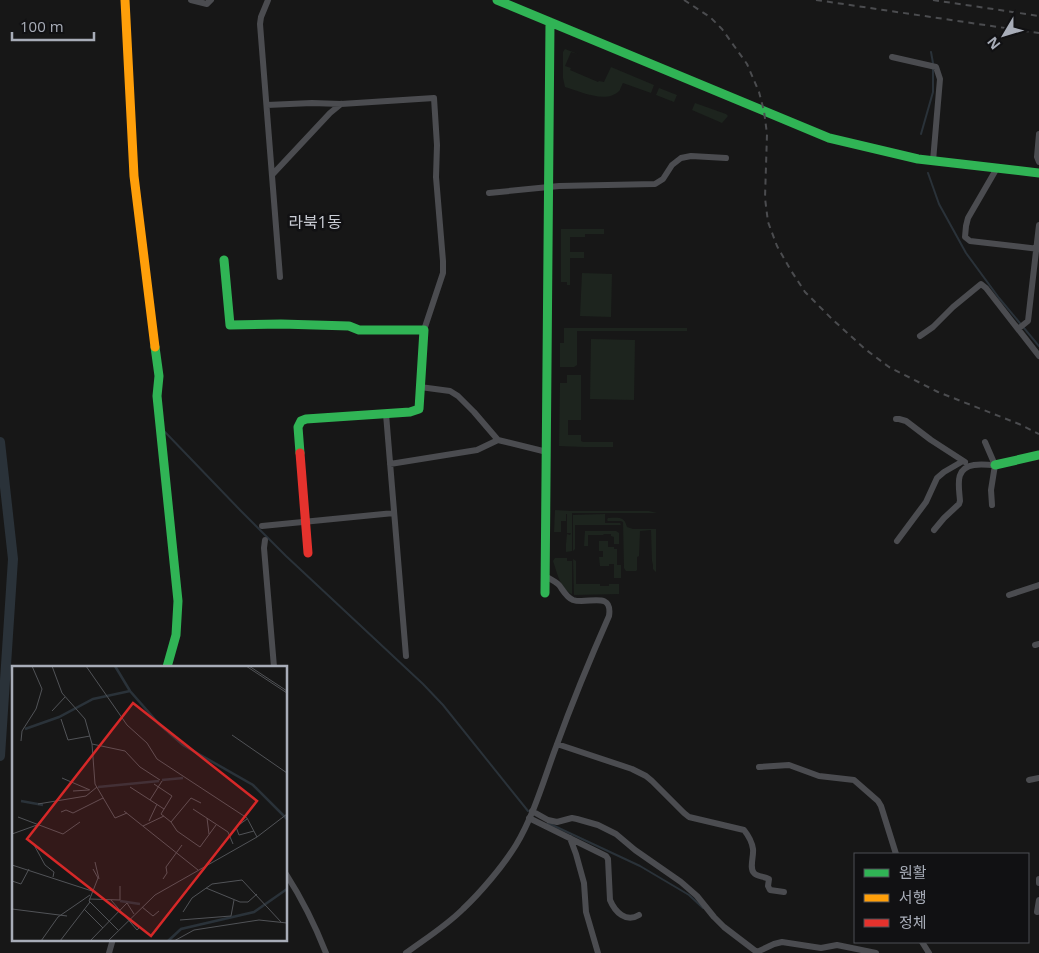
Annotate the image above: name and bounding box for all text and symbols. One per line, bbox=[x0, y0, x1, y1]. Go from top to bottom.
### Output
scale bar bbox=[12, 10, 95, 42]
north arrow bbox=[979, 10, 1029, 60]
text: 100 m bbox=[20, 16, 64, 36]
text: N bbox=[982, 33, 1004, 54]
district label: 라북1동 bbox=[288, 211, 342, 233]
inset map bbox=[12, 666, 288, 940]
legend bbox=[854, 853, 1029, 943]
text: 원활 bbox=[899, 862, 927, 882]
text: 서행 bbox=[899, 887, 927, 907]
text: 정체 bbox=[899, 912, 927, 932]

